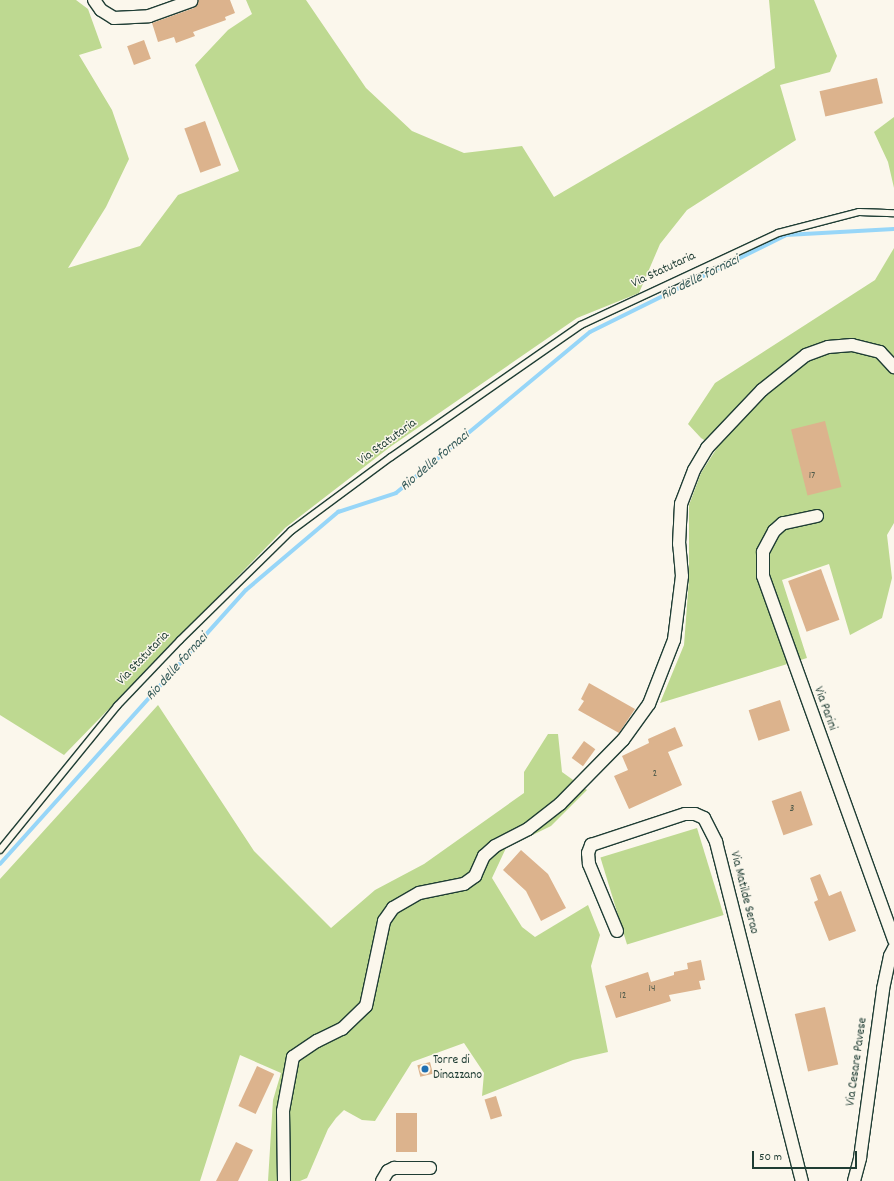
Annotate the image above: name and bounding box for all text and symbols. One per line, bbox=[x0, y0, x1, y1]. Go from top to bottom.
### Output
street label: Via Statutaria bbox=[629, 249, 699, 293]
water label: Rio delle fornaci bbox=[658, 252, 742, 304]
street label: Via Statutaria bbox=[356, 416, 420, 470]
water label: Rio delle fornaci bbox=[397, 427, 473, 495]
house number: 17 bbox=[809, 469, 815, 483]
street label: Via Statutaria bbox=[114, 629, 174, 689]
water label: Rio delle fornaci bbox=[142, 630, 212, 704]
street label: Via Parini bbox=[809, 685, 839, 733]
house number: 2 bbox=[653, 767, 657, 781]
house number: 3 bbox=[790, 802, 794, 816]
street label: Via Matilde Serao bbox=[725, 850, 761, 936]
house number: 14 bbox=[649, 982, 655, 996]
house number: 12 bbox=[619, 989, 627, 1003]
street label: Via Cesare Pavese bbox=[844, 1017, 872, 1107]
place label: Torre di Dinazzano bbox=[433, 1054, 482, 1085]
marker: Torre di Dinazzano bbox=[420, 1064, 430, 1074]
scale bar bbox=[754, 1143, 859, 1169]
text: 50 m bbox=[759, 1149, 782, 1166]

